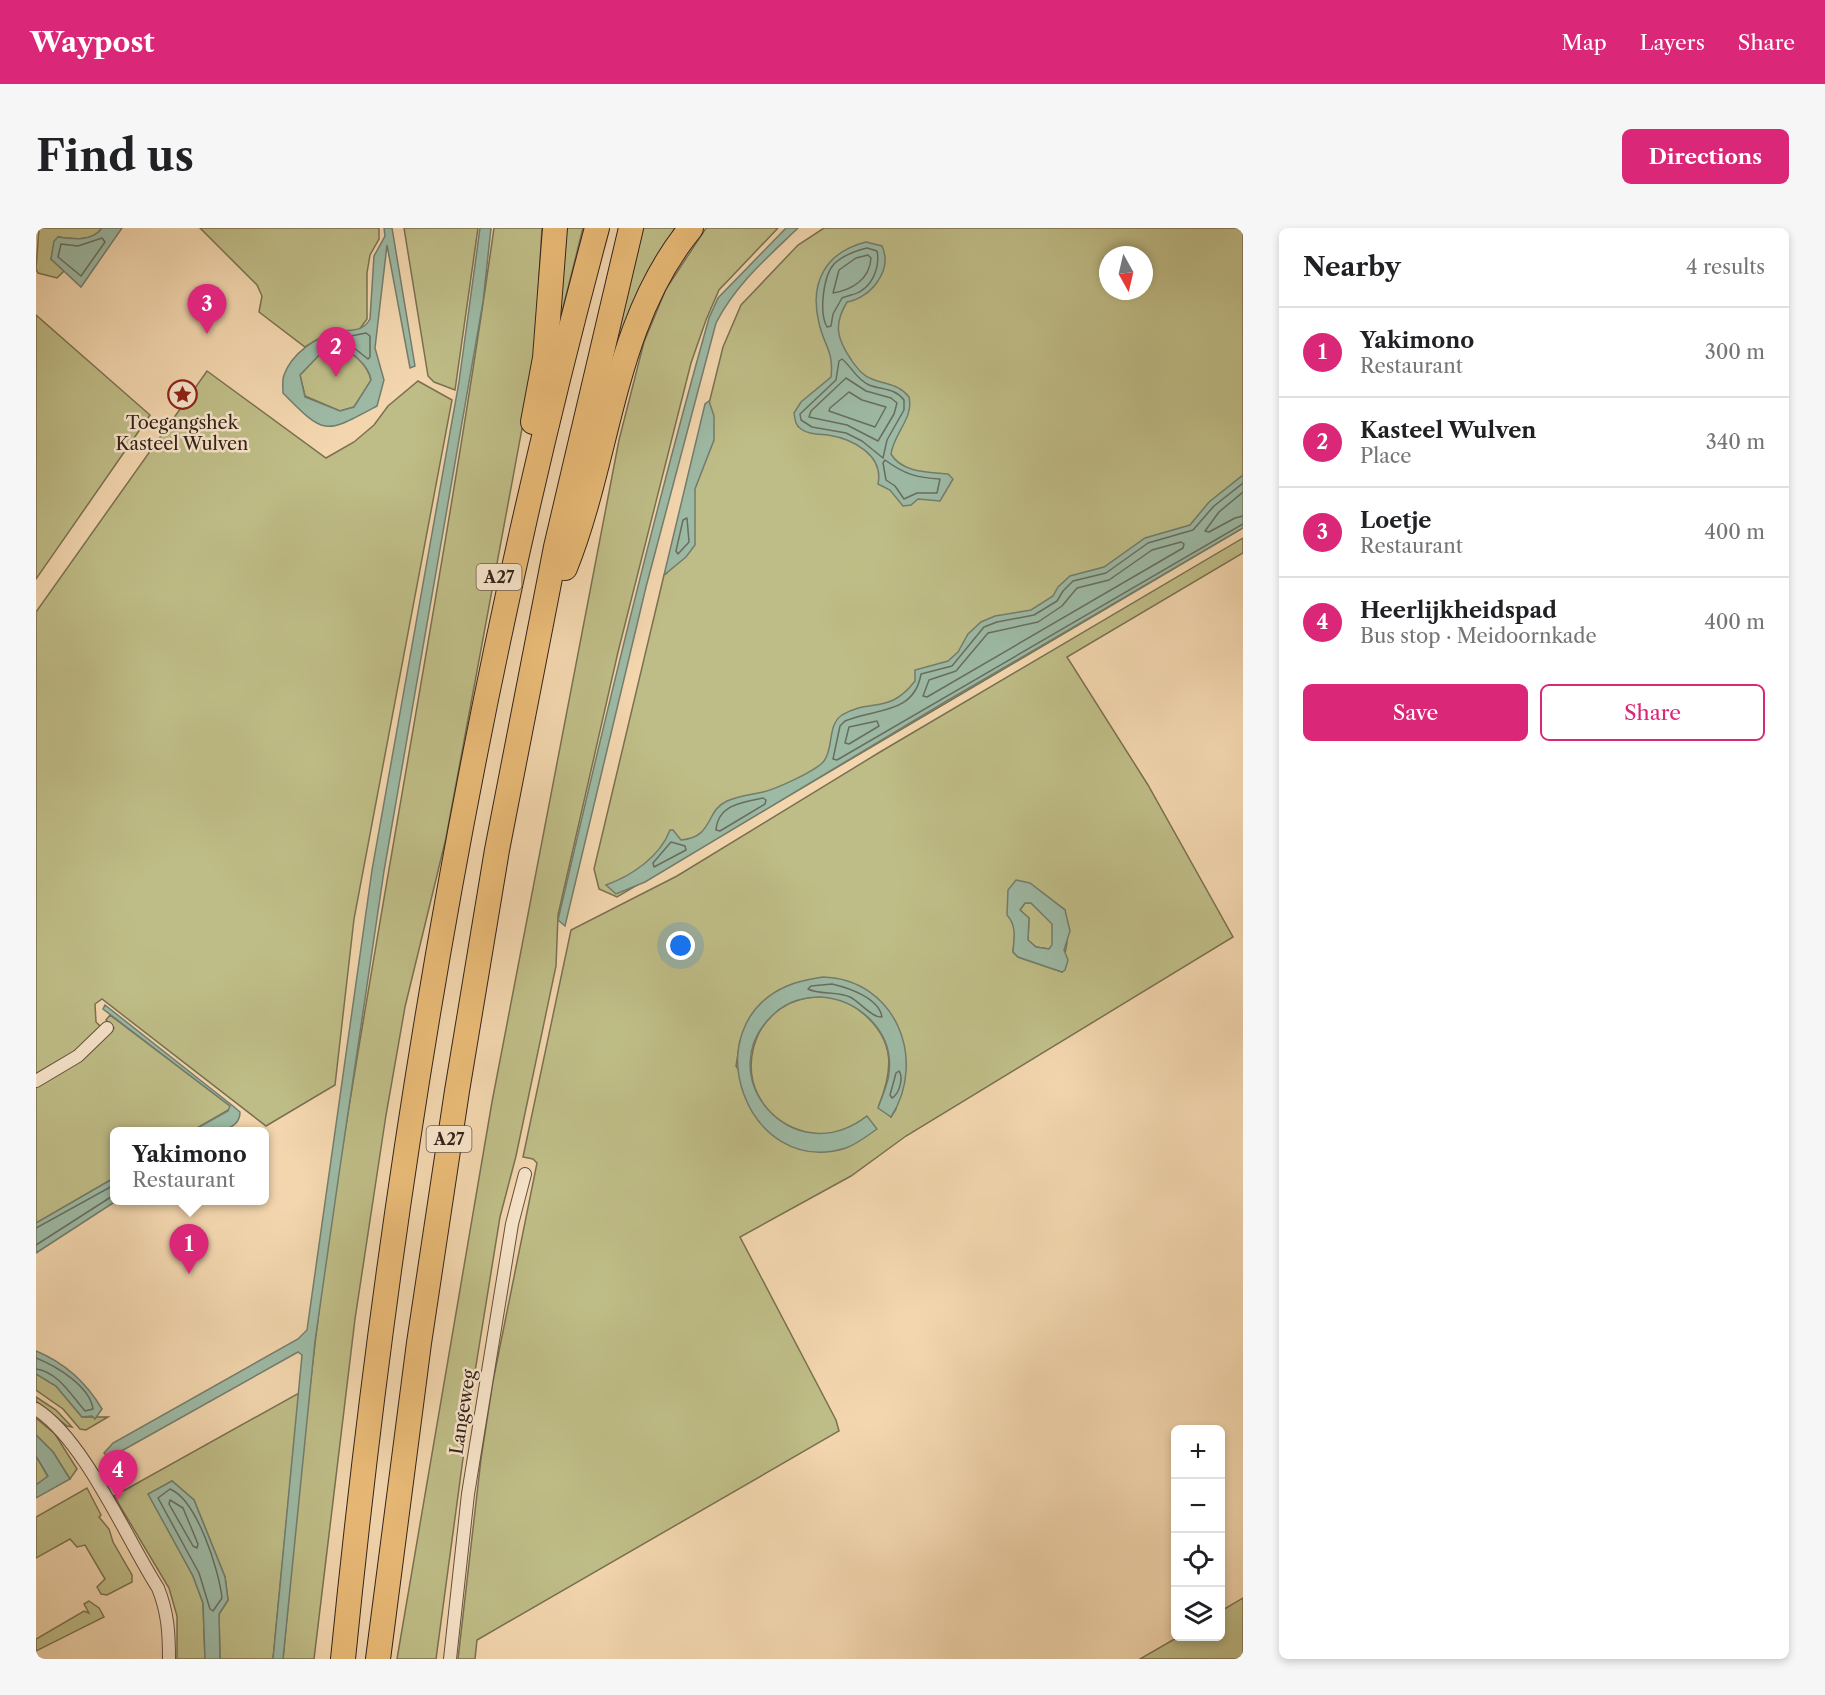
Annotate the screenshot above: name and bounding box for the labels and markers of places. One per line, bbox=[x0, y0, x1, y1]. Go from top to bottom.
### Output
pin: 3 bbox=[188, 285, 226, 334]
pin: 2 bbox=[316, 328, 356, 377]
place icon: Toegangshek Kasteel Wulven bbox=[166, 378, 198, 410]
place label: Toegangshek Kasteel Wulven bbox=[116, 412, 248, 455]
pin: 1 bbox=[170, 1224, 208, 1274]
pin: 4 bbox=[98, 1450, 137, 1500]

